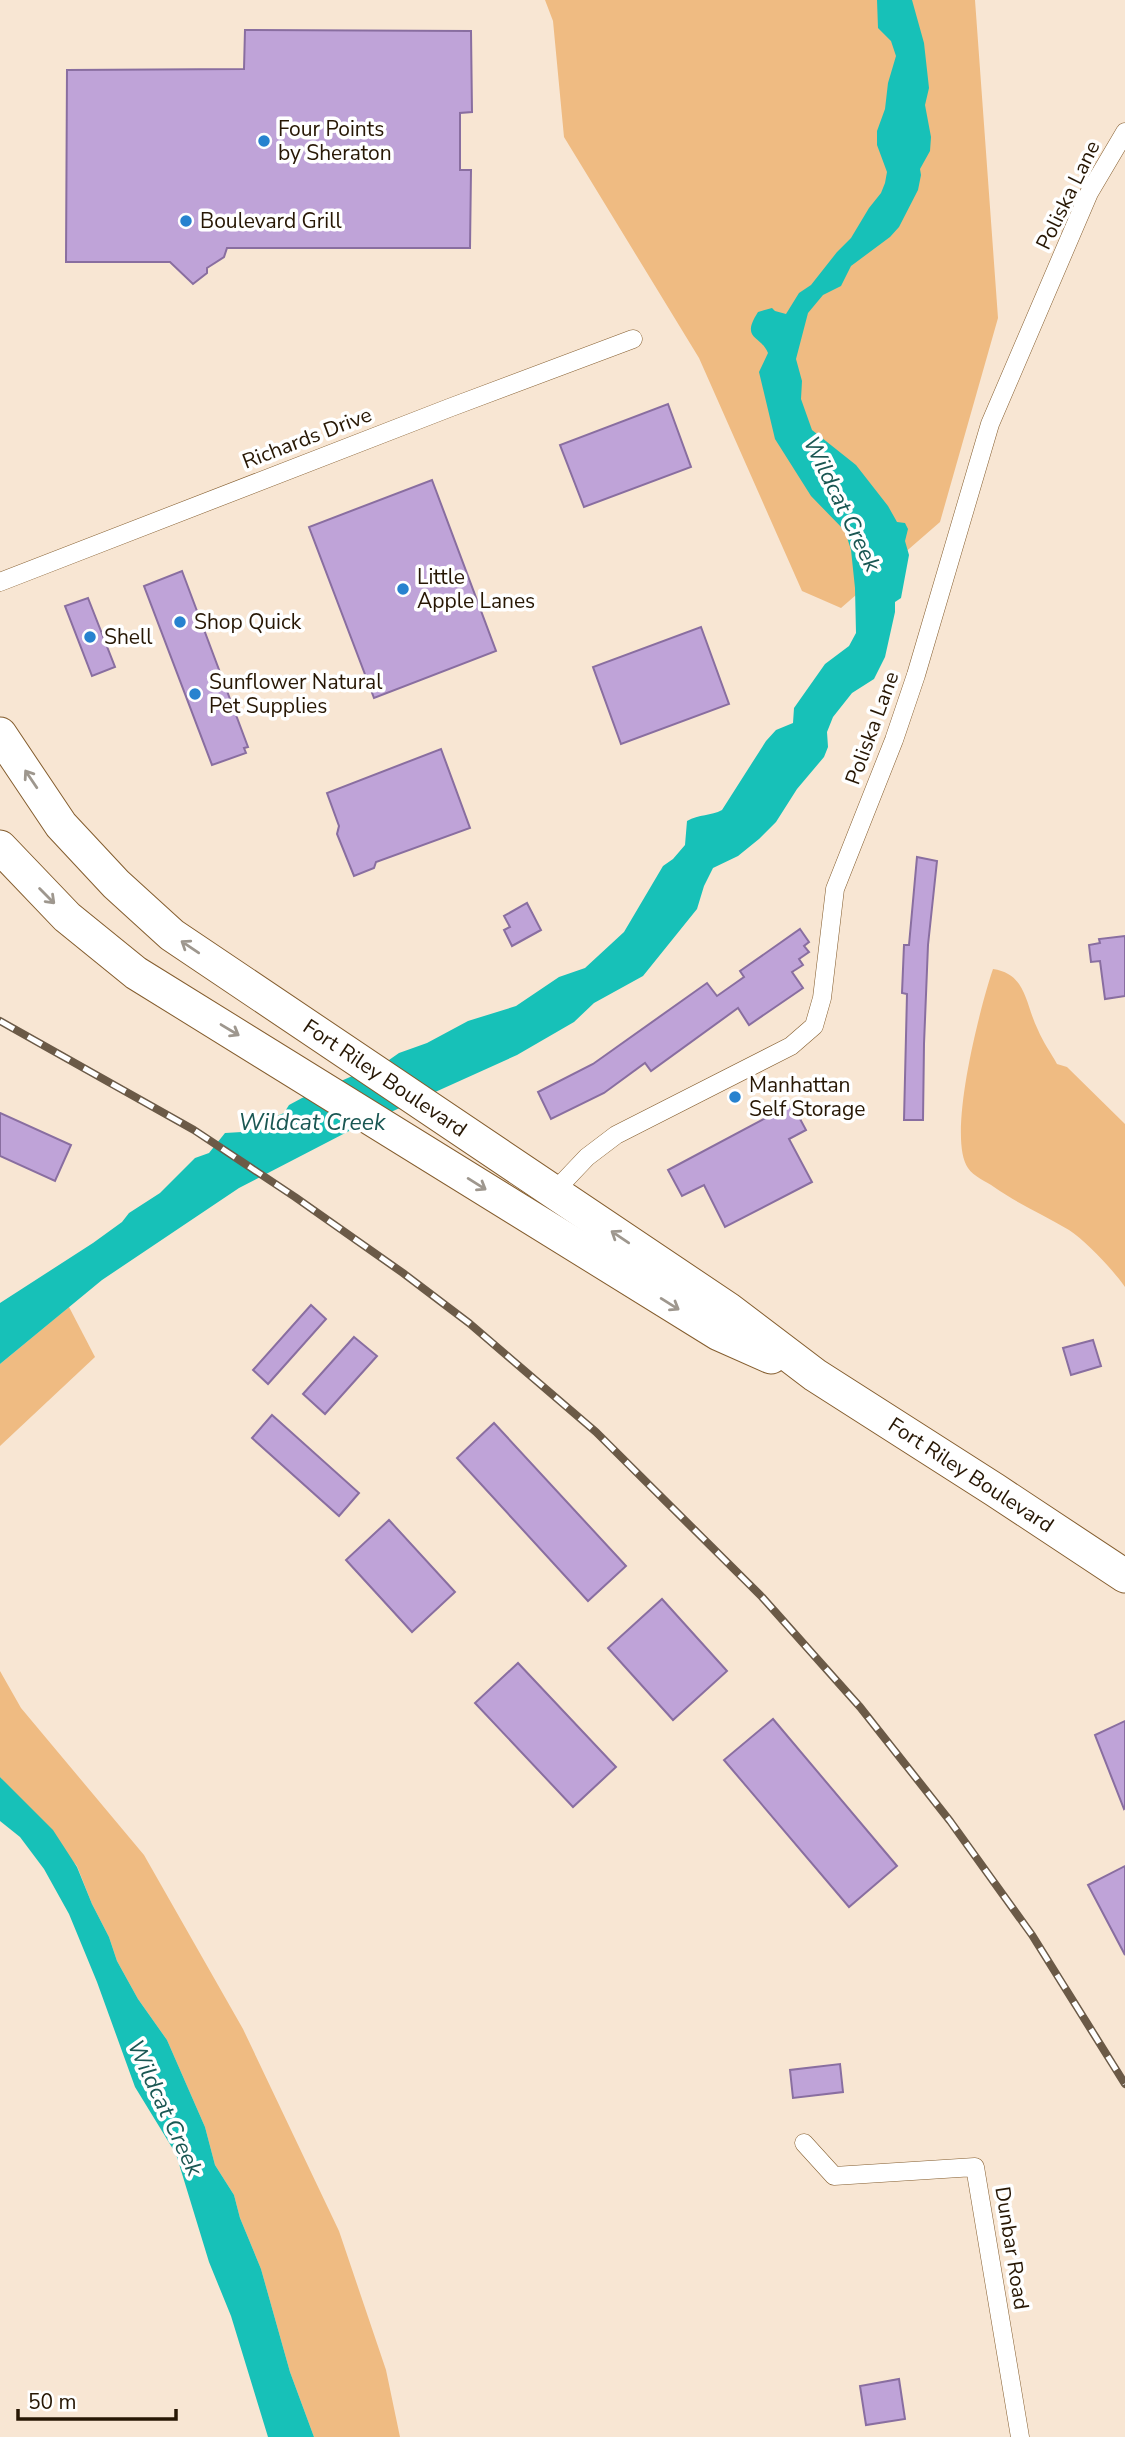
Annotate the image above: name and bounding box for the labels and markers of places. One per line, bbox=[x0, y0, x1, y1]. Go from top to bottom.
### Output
place label: Four Points by Sheraton bbox=[278, 115, 392, 167]
marker: Four Points by Sheraton bbox=[256, 133, 272, 149]
place label: Boulevard Grill bbox=[200, 207, 342, 235]
marker: Boulevard Grill bbox=[178, 213, 194, 229]
place label: Little Apple Lanes bbox=[417, 563, 535, 615]
marker: Little Apple Lanes bbox=[395, 581, 411, 597]
place label: Shop Quick bbox=[194, 608, 302, 636]
marker: Shop Quick bbox=[172, 614, 188, 630]
place label: Shell bbox=[104, 623, 153, 651]
marker: Shell bbox=[82, 629, 98, 645]
place label: Sunflower Natural Pet Supplies bbox=[209, 668, 383, 720]
marker: Sunflower Natural Pet Supplies bbox=[187, 686, 203, 702]
place label: Manhattan Self Storage bbox=[749, 1071, 865, 1123]
marker: Manhattan Self Storage bbox=[727, 1089, 743, 1105]

